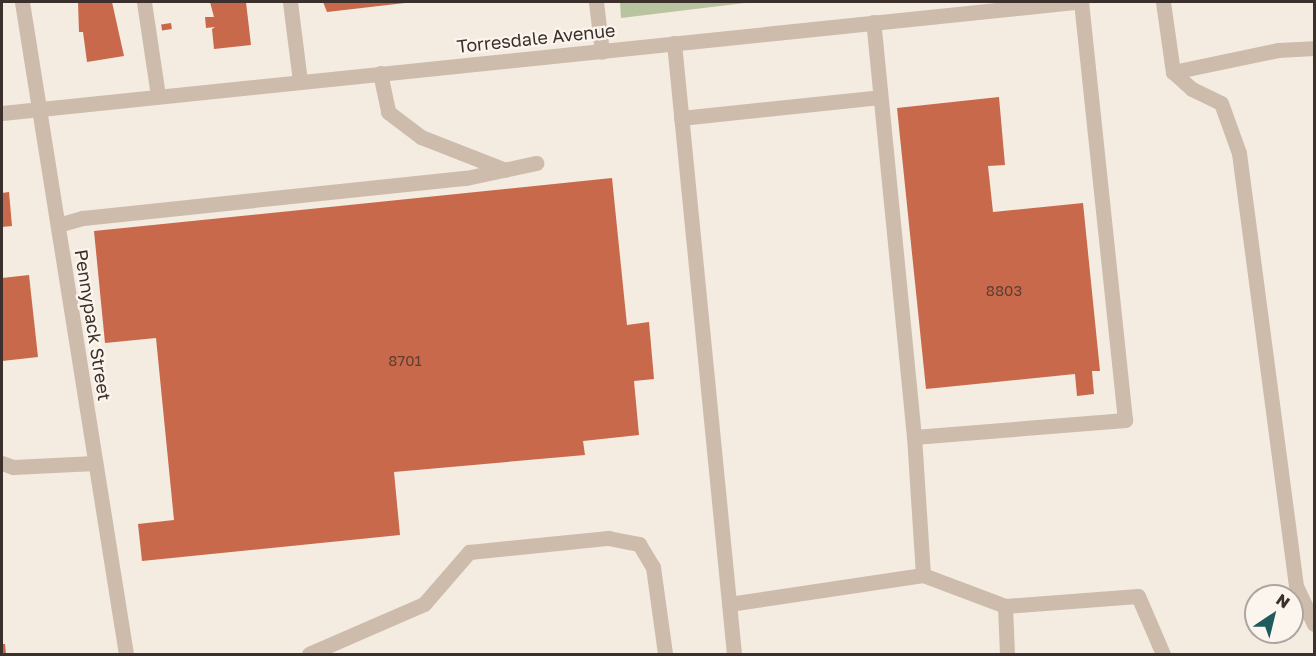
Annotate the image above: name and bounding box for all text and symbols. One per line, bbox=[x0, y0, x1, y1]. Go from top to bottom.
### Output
street label: Torresdale Avenue bbox=[456, 19, 616, 57]
street label: Pennypack Street bbox=[70, 248, 116, 402]
house number: 8803 bbox=[986, 282, 1022, 300]
house number: 8701 bbox=[388, 352, 422, 370]
north arrow bbox=[1244, 584, 1304, 644]
text: N bbox=[1272, 589, 1294, 613]

